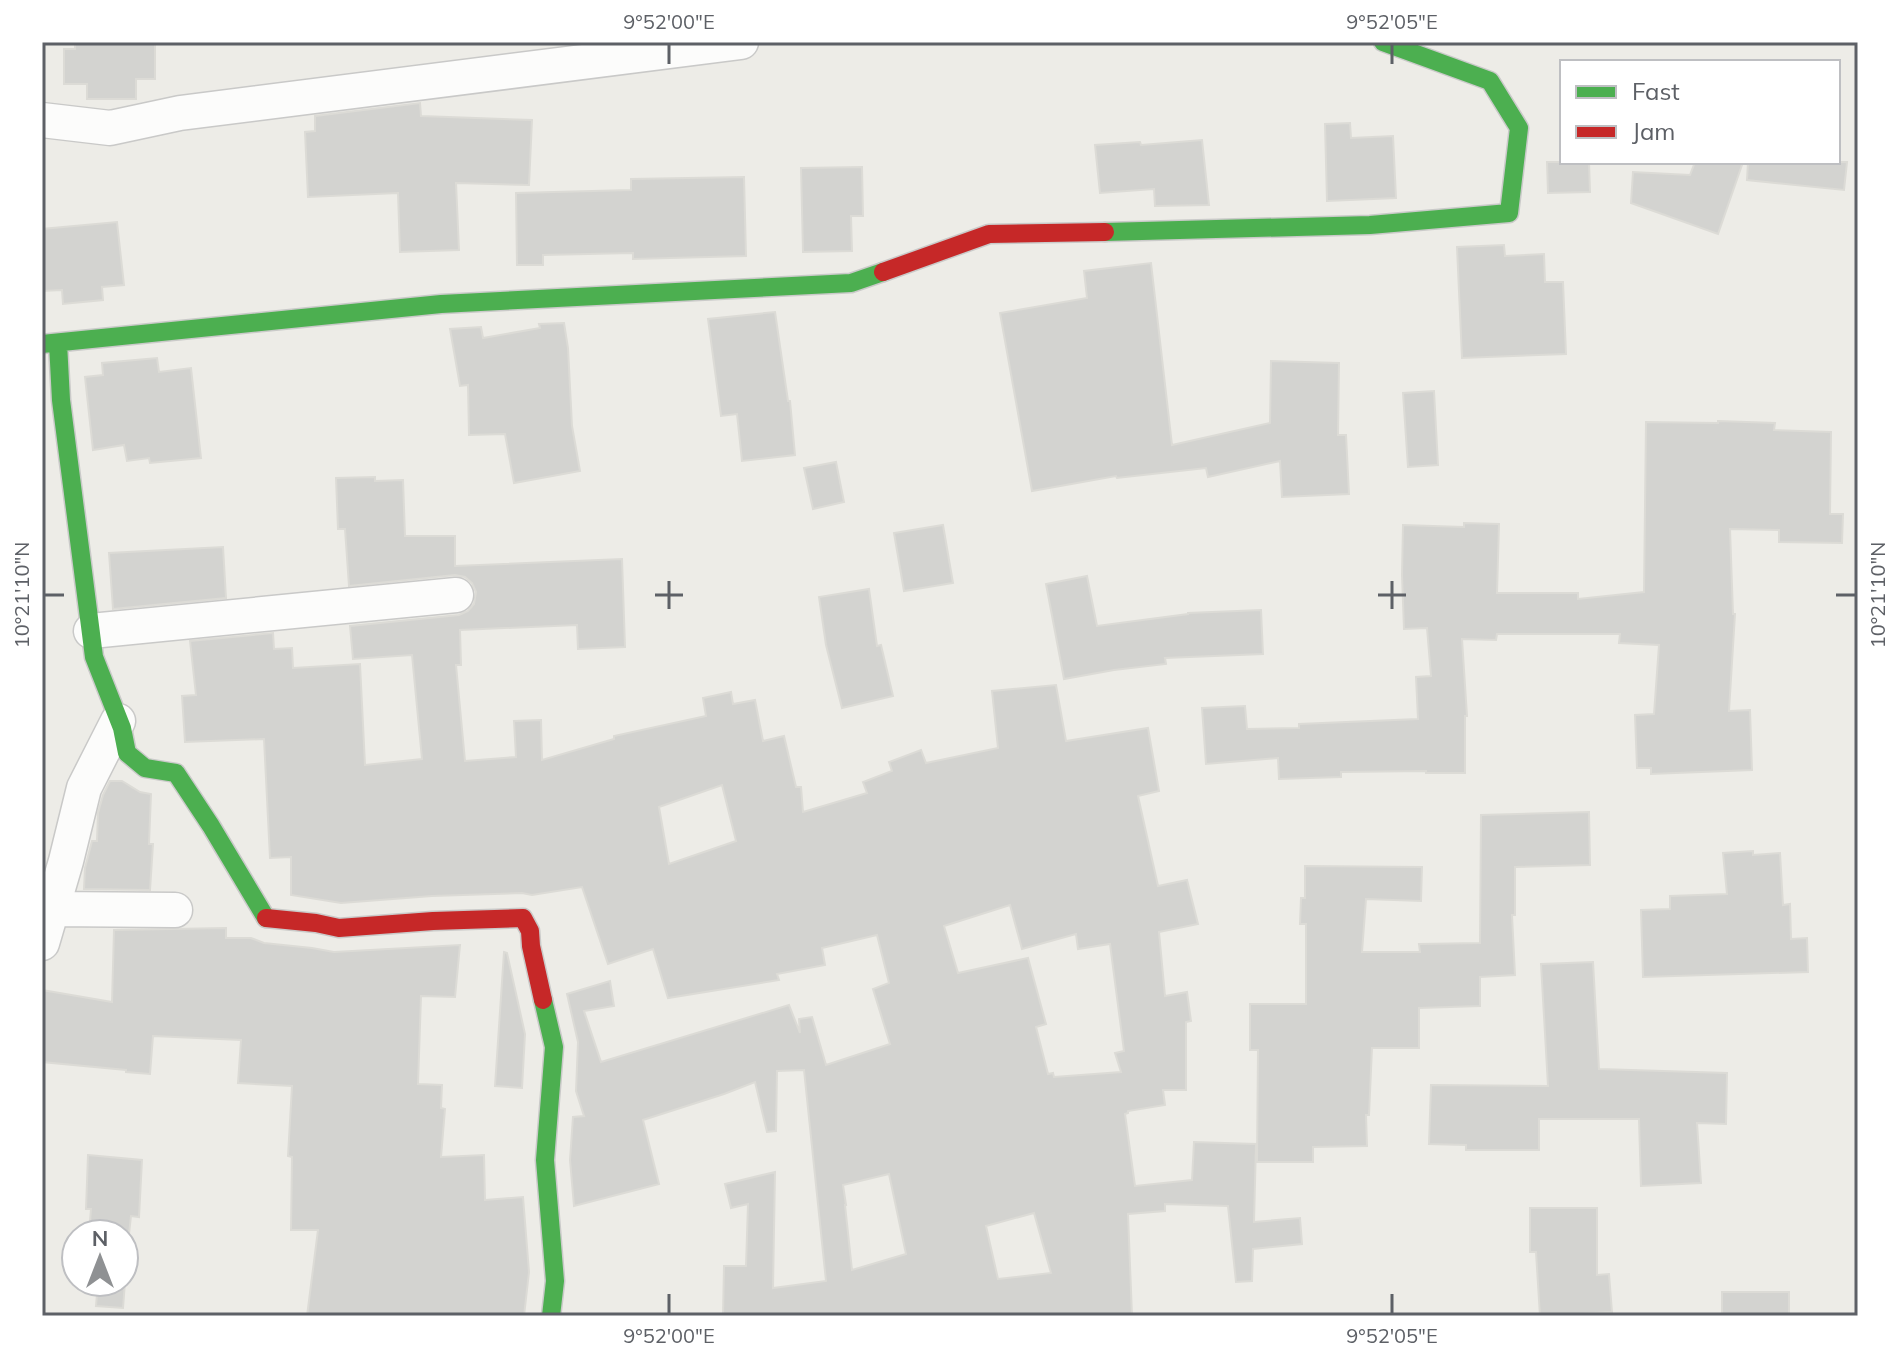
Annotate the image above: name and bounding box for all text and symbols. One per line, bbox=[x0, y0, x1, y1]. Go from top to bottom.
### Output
text: 9°52'00"E bbox=[623, 9, 715, 34]
text: 9°52'05"E bbox=[1346, 9, 1438, 34]
legend bbox=[1560, 60, 1840, 164]
text: Fast bbox=[1632, 76, 1680, 106]
text: Jam bbox=[1632, 116, 1675, 146]
text: 10°21'10"N bbox=[9, 542, 34, 648]
text: 10°21'10"N bbox=[1865, 542, 1890, 648]
north arrow bbox=[60, 1218, 140, 1298]
text: N bbox=[92, 1224, 108, 1252]
text: 9°52'00"E bbox=[623, 1323, 715, 1348]
text: 9°52'05"E bbox=[1346, 1323, 1438, 1348]

